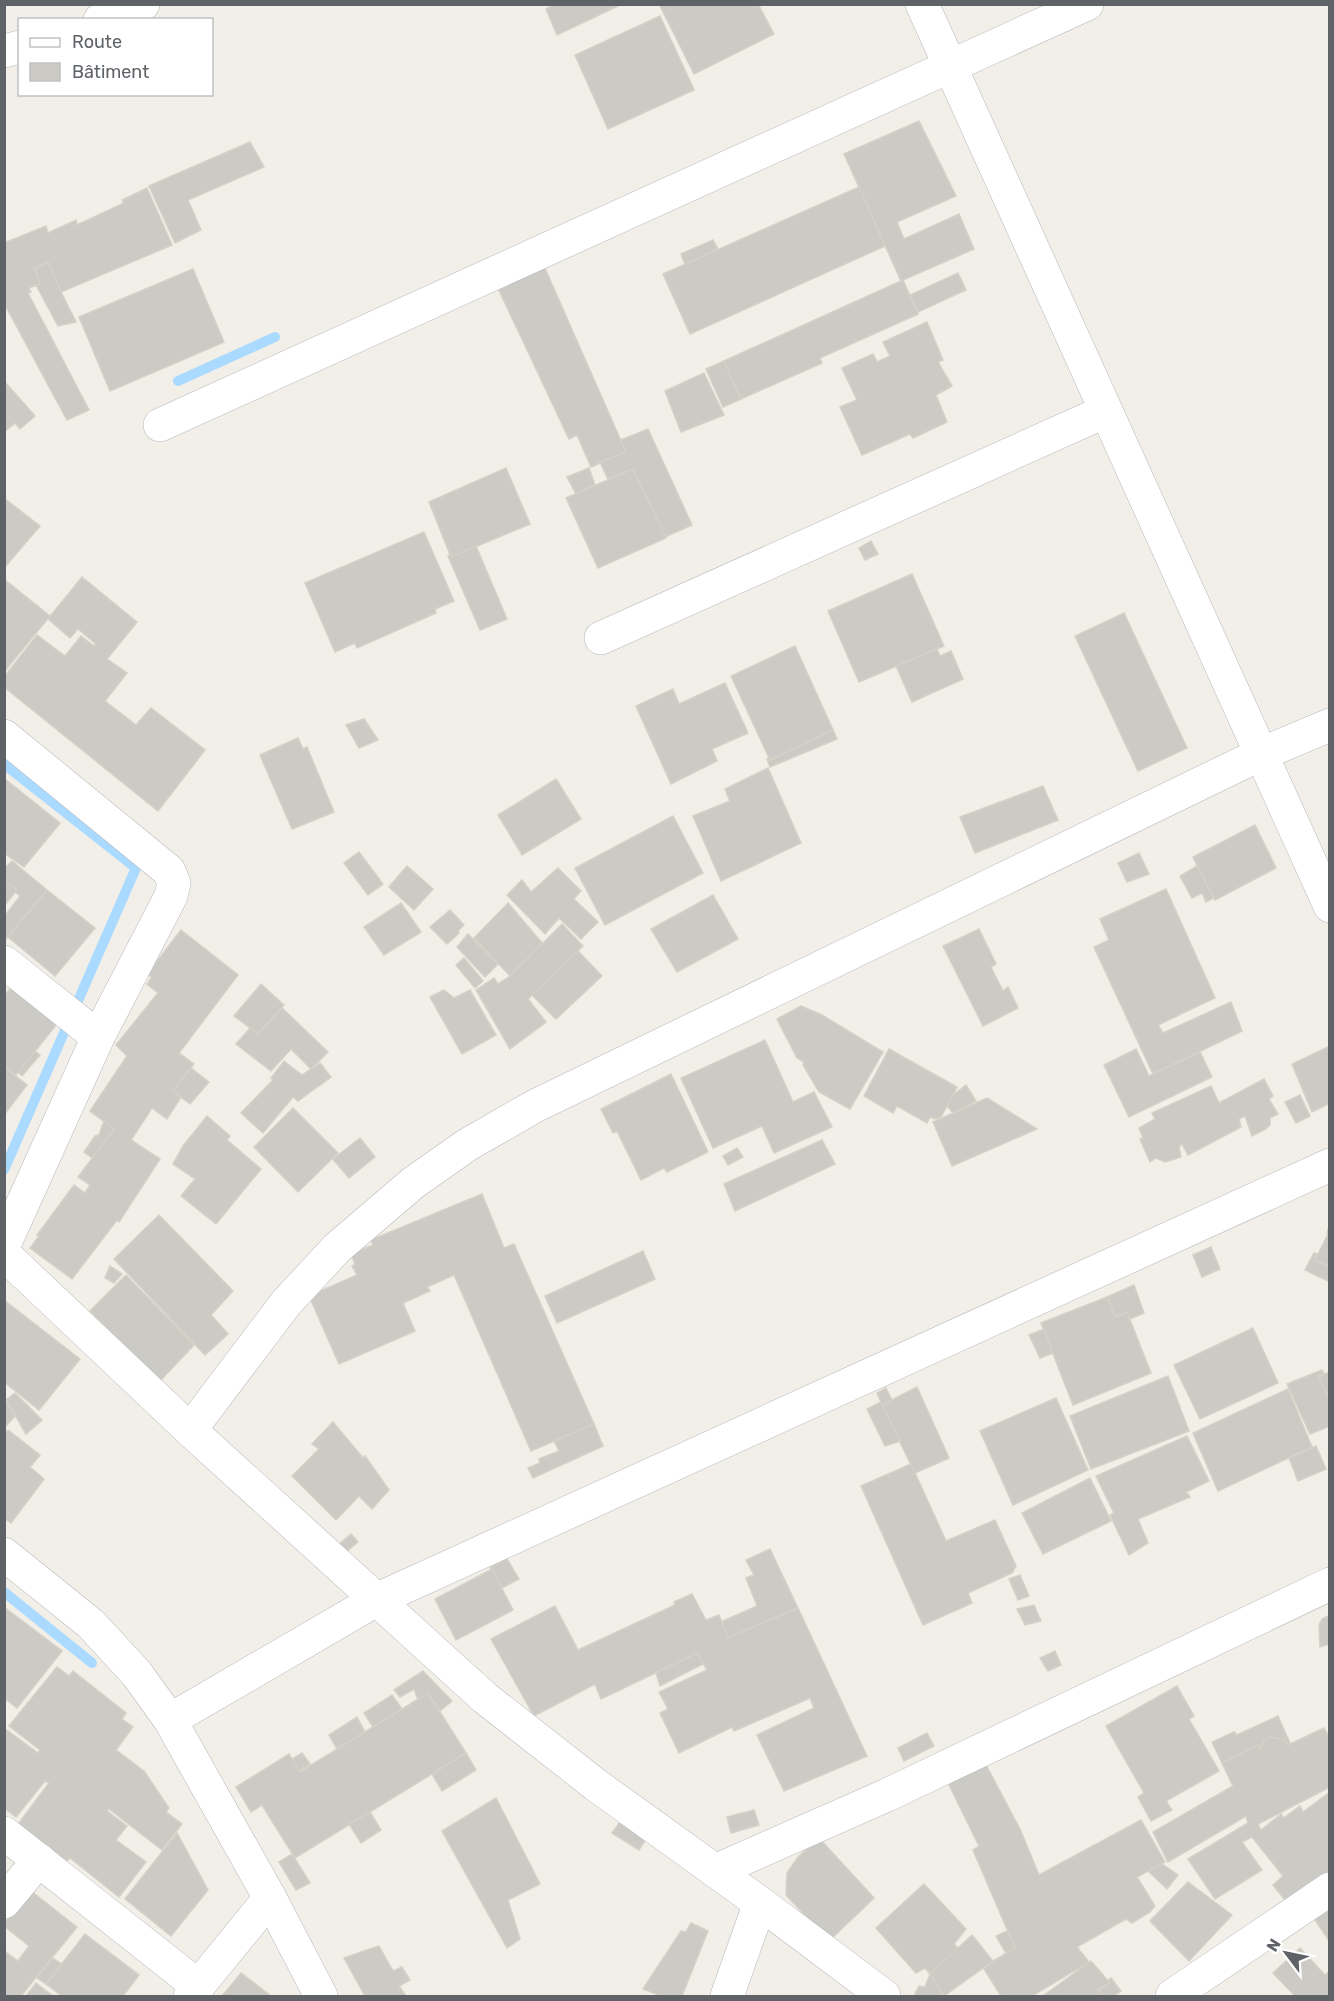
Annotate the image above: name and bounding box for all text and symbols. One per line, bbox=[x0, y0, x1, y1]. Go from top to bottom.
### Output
legend bbox=[18, 18, 213, 96]
text: Route bbox=[72, 31, 122, 53]
text: Bâtiment bbox=[72, 61, 149, 83]
north arrow bbox=[1256, 1923, 1316, 1983]
text: N bbox=[1263, 1935, 1285, 1955]

